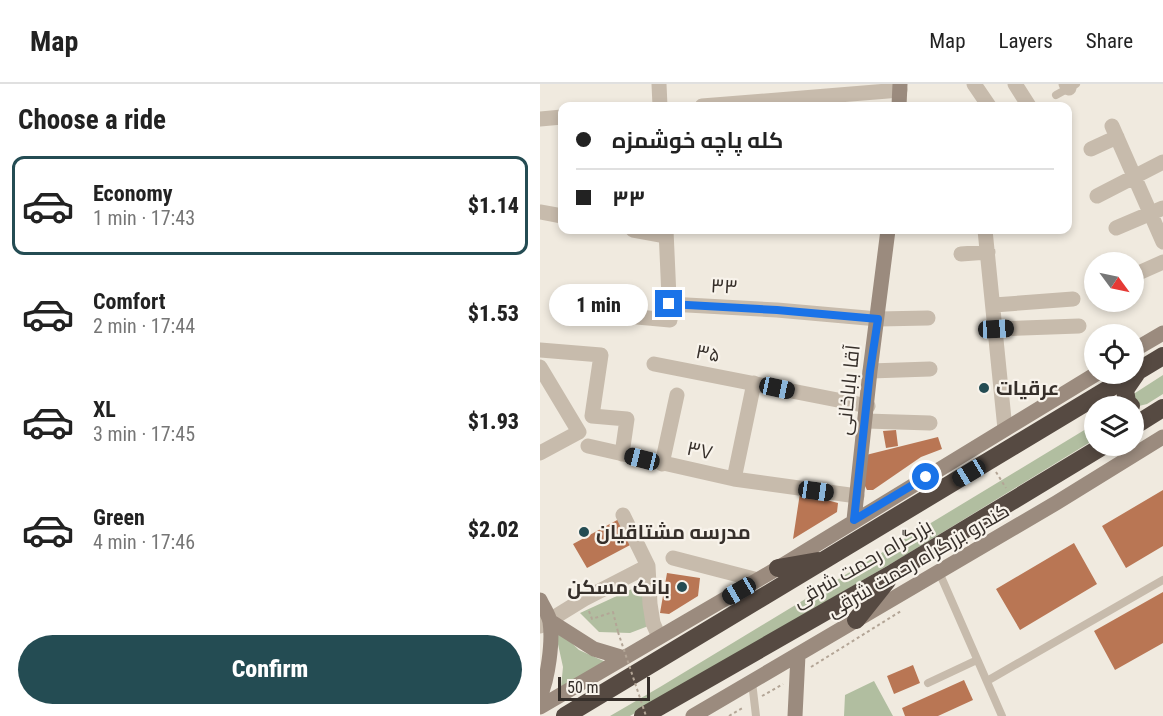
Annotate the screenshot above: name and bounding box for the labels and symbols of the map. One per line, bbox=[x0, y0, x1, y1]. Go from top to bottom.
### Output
north arrow bbox=[1084, 252, 1144, 312]
street label: ۳۳ bbox=[710, 273, 738, 299]
callout: 1 min bbox=[549, 283, 648, 325]
route end bbox=[655, 290, 682, 317]
car bbox=[978, 319, 1014, 339]
street label: ۳۵ bbox=[694, 339, 722, 367]
street label: آقا باباخانی bbox=[831, 343, 866, 436]
car bbox=[758, 375, 796, 401]
place label: عرقیات bbox=[996, 376, 1059, 400]
marker: عرقیات bbox=[977, 381, 991, 395]
street label: ۳۷ bbox=[685, 436, 715, 464]
car bbox=[622, 446, 662, 472]
car bbox=[949, 456, 989, 490]
route start bbox=[912, 463, 939, 490]
car bbox=[797, 480, 835, 502]
street label: کندرو بزرگراه رحمت شرقی bbox=[823, 498, 1013, 622]
street label: بزرگراه رحمت شرقی bbox=[788, 513, 936, 613]
place label: مدرسه مشتاقیان bbox=[596, 520, 751, 544]
marker: مدرسه مشتاقیان bbox=[577, 525, 591, 539]
car bbox=[719, 574, 759, 608]
place label: بانک مسکن bbox=[567, 575, 670, 599]
marker: بانک مسکن bbox=[675, 580, 689, 594]
scale bar bbox=[558, 674, 650, 702]

